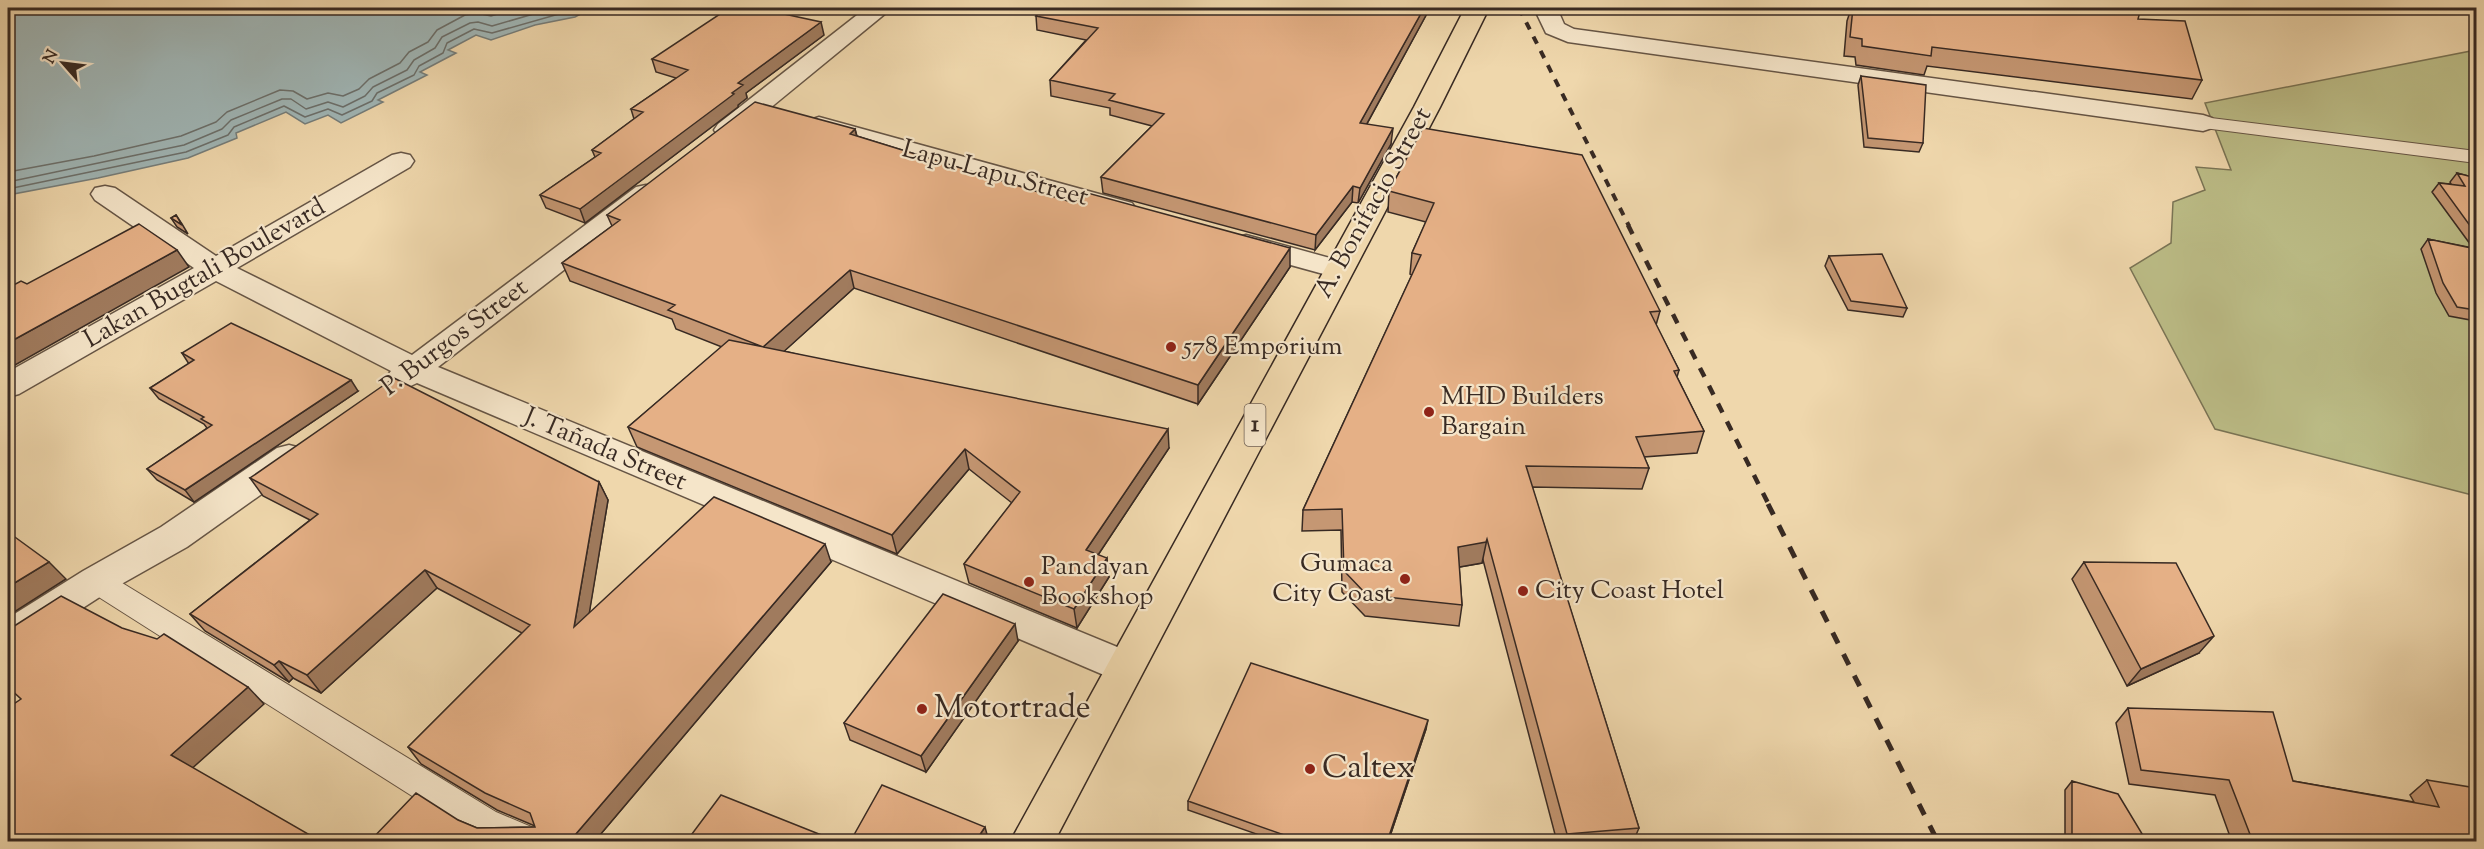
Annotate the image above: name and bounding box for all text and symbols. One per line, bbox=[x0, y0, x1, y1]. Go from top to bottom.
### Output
north arrow bbox=[33, 33, 93, 93]
text: N bbox=[39, 46, 65, 68]
street label: A. Bonifacio Street bbox=[1306, 101, 1442, 305]
street label: Lapu Lapu Street bbox=[898, 131, 1093, 217]
street label: Lakan Bugtali Boulevard bbox=[77, 189, 333, 358]
street label: P. Burgos Street bbox=[374, 270, 536, 406]
place label: 578 Emporium bbox=[1181, 329, 1343, 366]
marker: 578 Emporium bbox=[1164, 340, 1178, 354]
place label: MHD Builders Bargain bbox=[1441, 379, 1604, 446]
street label: J. Tañada Street bbox=[516, 398, 692, 501]
road number: 1 bbox=[1244, 404, 1266, 446]
marker: MHD Builders Bargain bbox=[1422, 405, 1436, 419]
place label: Gumaca City Coast bbox=[1272, 546, 1393, 613]
place label: Pandayan Bookshop bbox=[1041, 549, 1153, 616]
marker: Gumaca City Coast bbox=[1398, 572, 1412, 586]
place label: City Coast Hotel bbox=[1535, 573, 1724, 610]
marker: Pandayan Bookshop bbox=[1022, 575, 1036, 589]
marker: City Coast Hotel bbox=[1516, 584, 1530, 598]
place label: Motortrade bbox=[934, 686, 1091, 732]
marker: Motortrade bbox=[915, 702, 929, 716]
place label: Caltex bbox=[1322, 746, 1414, 792]
marker: Caltex bbox=[1303, 762, 1317, 776]

